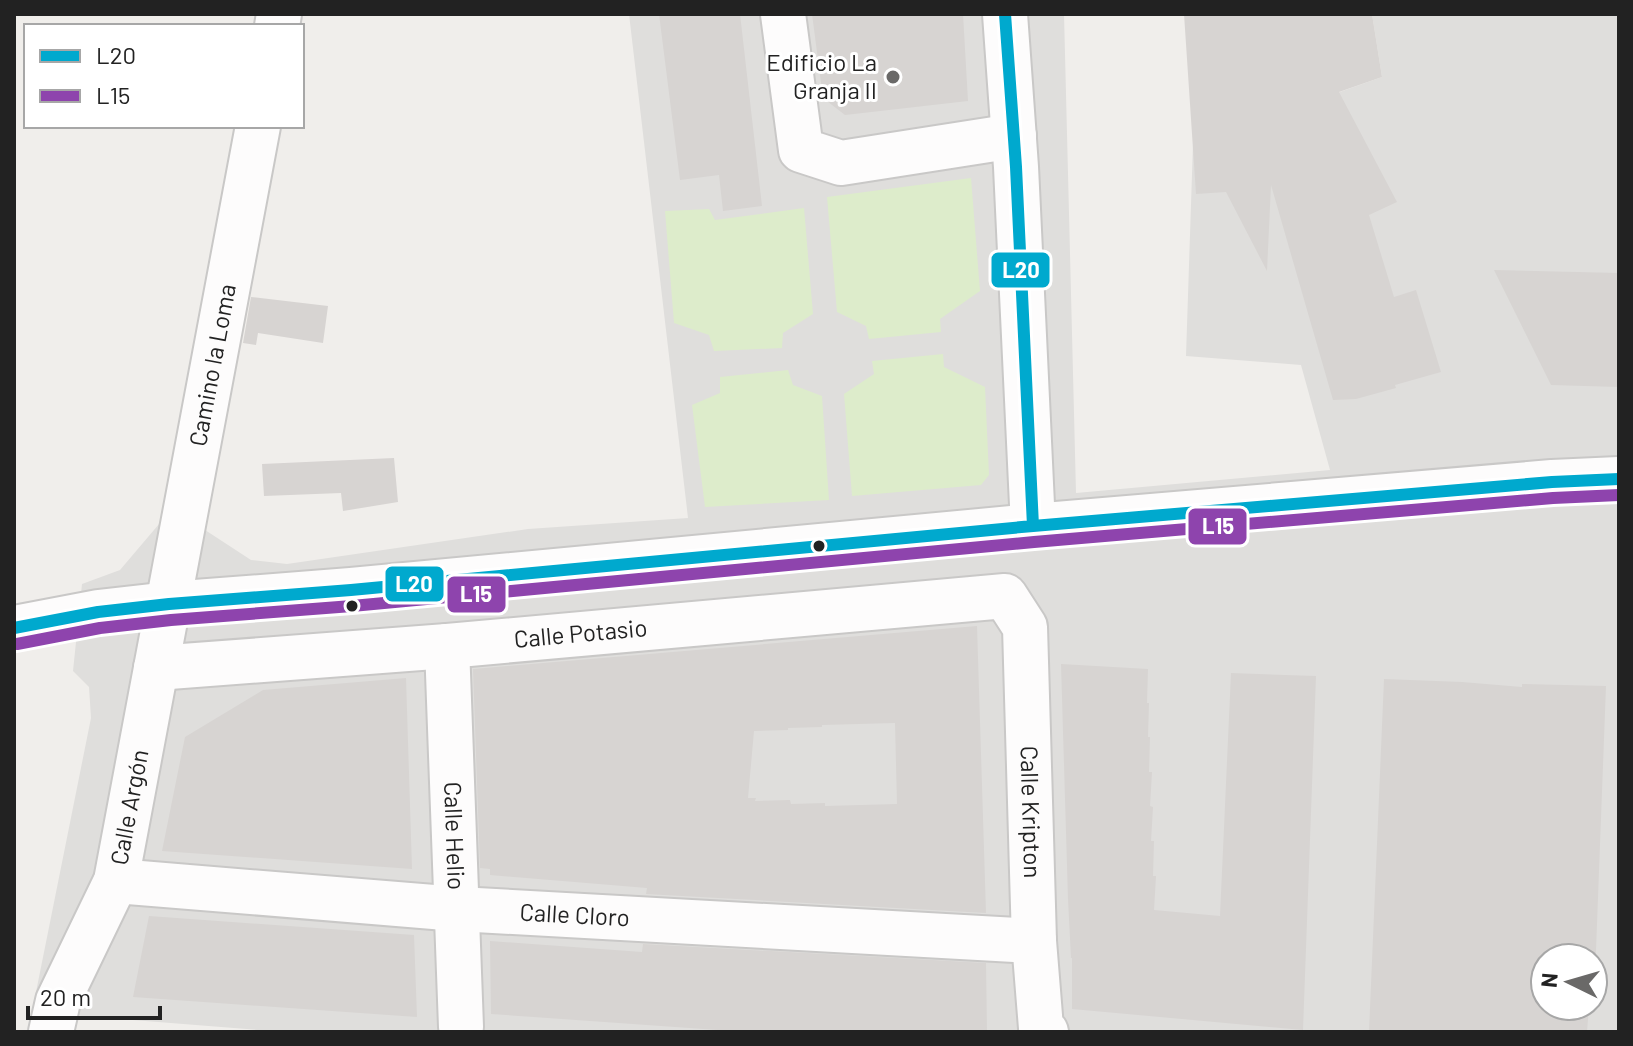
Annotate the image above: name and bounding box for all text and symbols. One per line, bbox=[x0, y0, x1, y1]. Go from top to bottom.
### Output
legend bbox=[24, 24, 304, 128]
text: L20 bbox=[96, 40, 136, 69]
place label: Edificio La Granja II bbox=[766, 47, 877, 104]
marker: Edificio La Granja II bbox=[884, 68, 902, 86]
text: L15 bbox=[96, 80, 130, 109]
line badge: L20 bbox=[990, 251, 1051, 289]
text: L20 bbox=[1002, 256, 1040, 282]
street label: Camino la Loma bbox=[182, 281, 241, 448]
line badge: L15 bbox=[1187, 507, 1248, 546]
text: L15 bbox=[1202, 512, 1234, 538]
unlabelled marker bbox=[811, 538, 827, 554]
line badge: L20 bbox=[384, 565, 445, 603]
text: L20 bbox=[395, 570, 433, 596]
line badge: L15 bbox=[446, 575, 507, 614]
text: L15 bbox=[460, 580, 492, 606]
unlabelled marker bbox=[344, 598, 360, 614]
street label: Calle Potasio bbox=[513, 612, 648, 653]
street label: Calle Kripton bbox=[1015, 745, 1048, 879]
street label: Calle Argón bbox=[103, 747, 153, 867]
street label: Calle Helio bbox=[439, 781, 472, 891]
street label: Calle Cloro bbox=[519, 896, 631, 932]
north arrow bbox=[1529, 942, 1609, 1022]
scale bar bbox=[28, 970, 160, 1020]
text: N bbox=[1534, 972, 1562, 989]
text: 20 m bbox=[40, 982, 91, 1011]

